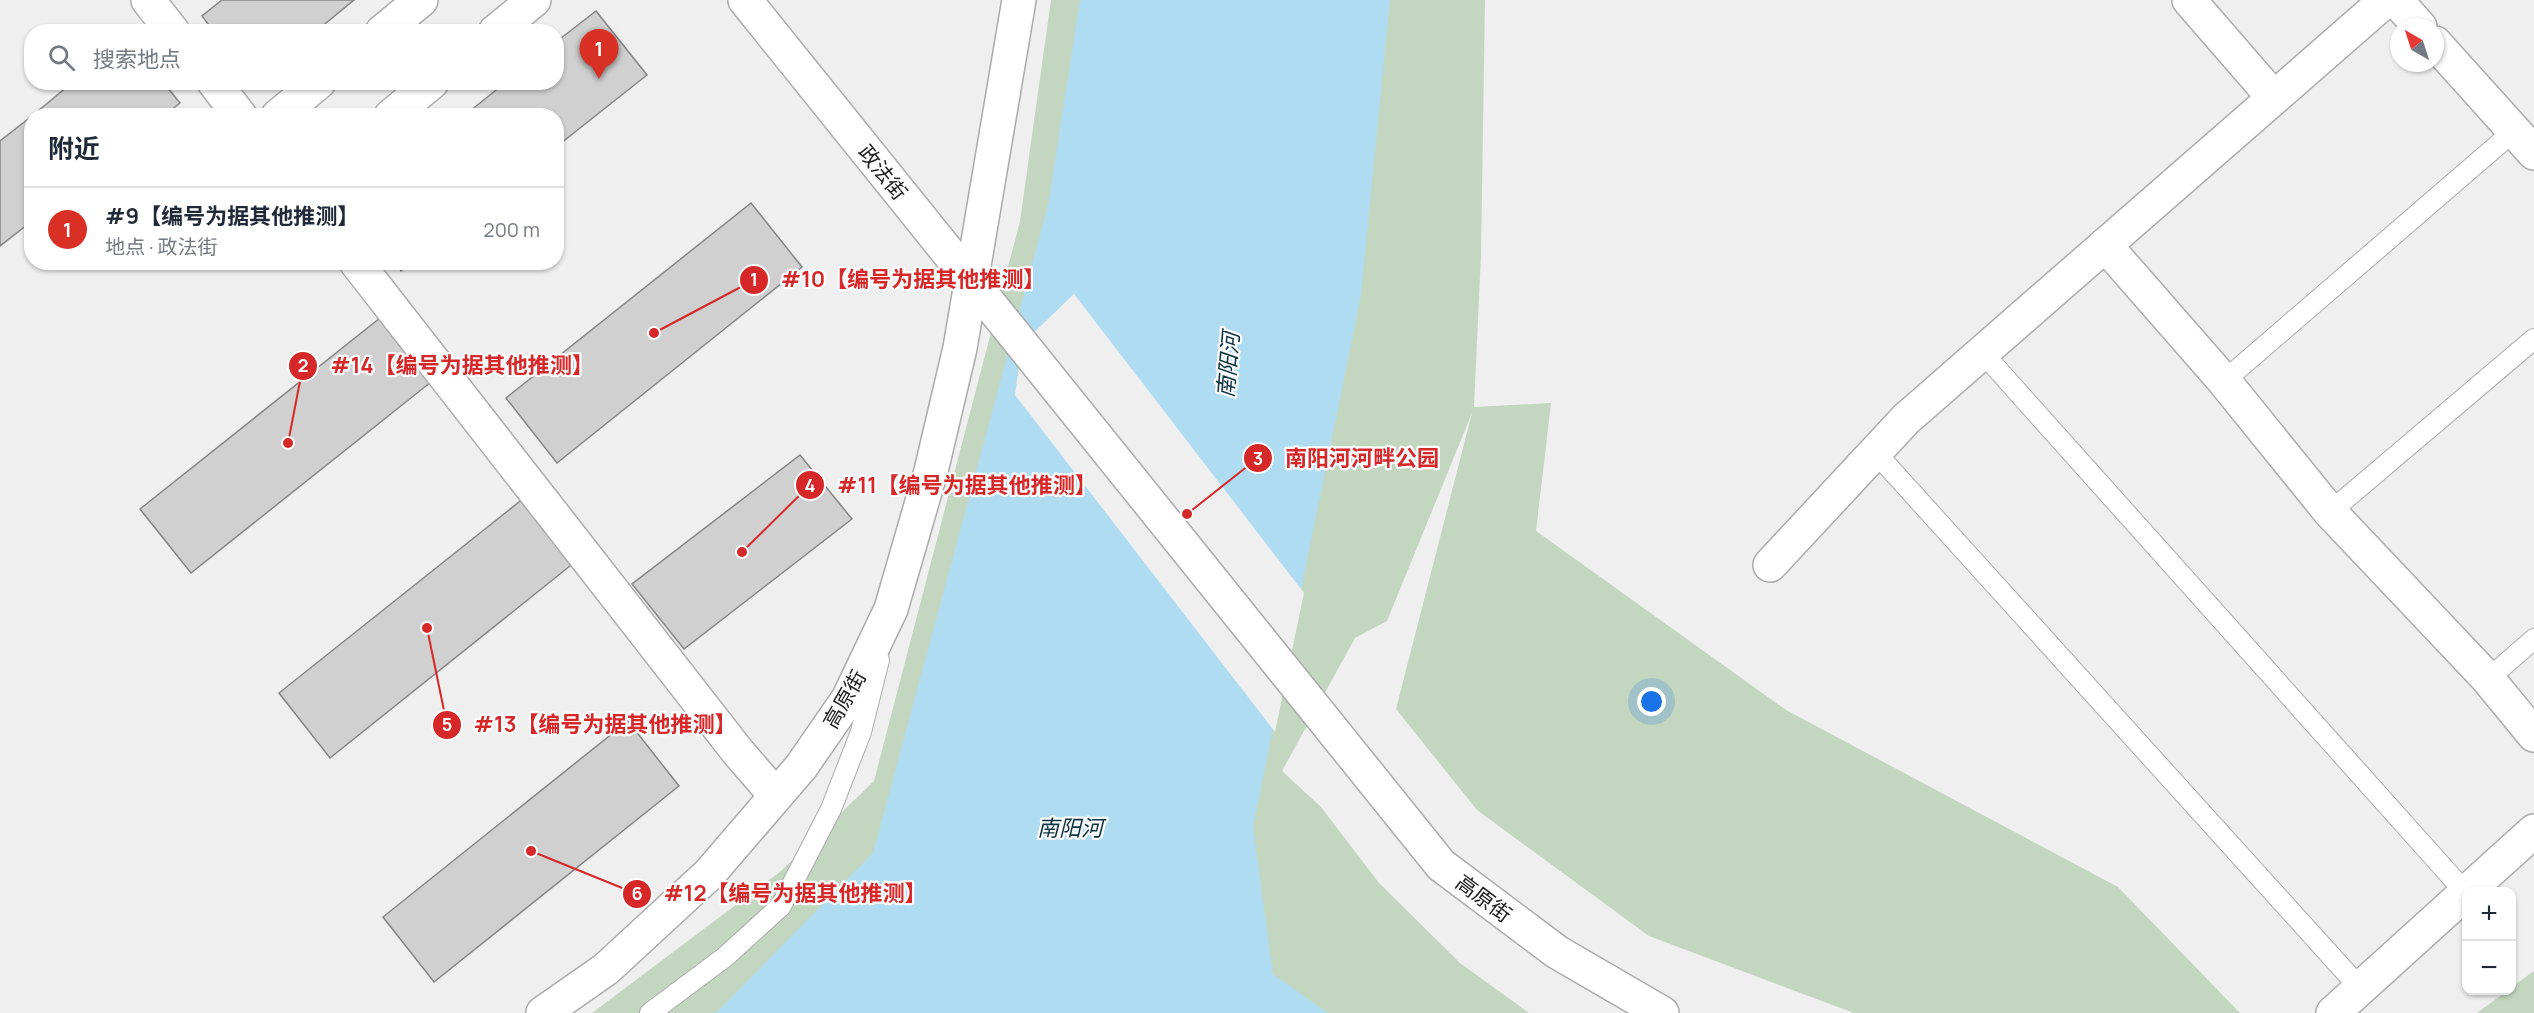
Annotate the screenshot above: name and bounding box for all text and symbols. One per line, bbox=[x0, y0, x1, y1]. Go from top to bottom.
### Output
north arrow bbox=[2390, 18, 2444, 72]
search box bbox=[24, 24, 564, 90]
pin: 1 bbox=[580, 29, 618, 79]
icon: search bbox=[45, 41, 78, 74]
text: 搜索地点 bbox=[93, 44, 181, 74]
text: 附近 bbox=[48, 130, 100, 166]
street label: 政法街 bbox=[852, 139, 914, 205]
text: #9【编号为据其他推测】 bbox=[105, 201, 359, 231]
text: 1 bbox=[63, 216, 72, 243]
text: 200 m bbox=[483, 216, 540, 243]
text: 地点 · 政法街 bbox=[105, 233, 218, 260]
callout: #10【编号为据其他推测】 bbox=[739, 260, 1058, 300]
text: #10【编号为据其他推测】 bbox=[781, 264, 1045, 294]
text: 1 bbox=[750, 267, 758, 291]
water label: 南阳河 bbox=[1210, 327, 1246, 399]
callout: #14【编号为据其他推测】 bbox=[288, 346, 606, 386]
text: #14【编号为据其他推测】 bbox=[330, 350, 594, 380]
text: 2 bbox=[298, 353, 308, 377]
callout: 南阳河河畔公园 bbox=[1243, 438, 1451, 478]
text: 南阳河河畔公园 bbox=[1285, 443, 1439, 473]
text: 3 bbox=[1253, 446, 1263, 470]
callout: #11【编号为据其他推测】 bbox=[795, 465, 1109, 505]
text: #11【编号为据其他推测】 bbox=[837, 470, 1097, 500]
text: 4 bbox=[805, 473, 816, 497]
street label: 高原街 bbox=[816, 665, 872, 733]
your location bbox=[1637, 687, 1666, 716]
callout: #13【编号为据其他推测】 bbox=[432, 705, 749, 745]
text: #13【编号为据其他推测】 bbox=[474, 709, 736, 739]
text: 5 bbox=[442, 712, 452, 736]
water label: 南阳河 bbox=[1037, 813, 1107, 843]
street label: 高原街 bbox=[1450, 868, 1518, 928]
callout: #12【编号为据其他推测】 bbox=[622, 874, 939, 914]
text: #12【编号为据其他推测】 bbox=[663, 878, 927, 908]
text: 6 bbox=[631, 881, 643, 905]
map controls bbox=[2462, 887, 2516, 995]
button: + bbox=[2462, 887, 2516, 941]
button: − bbox=[2462, 941, 2516, 995]

